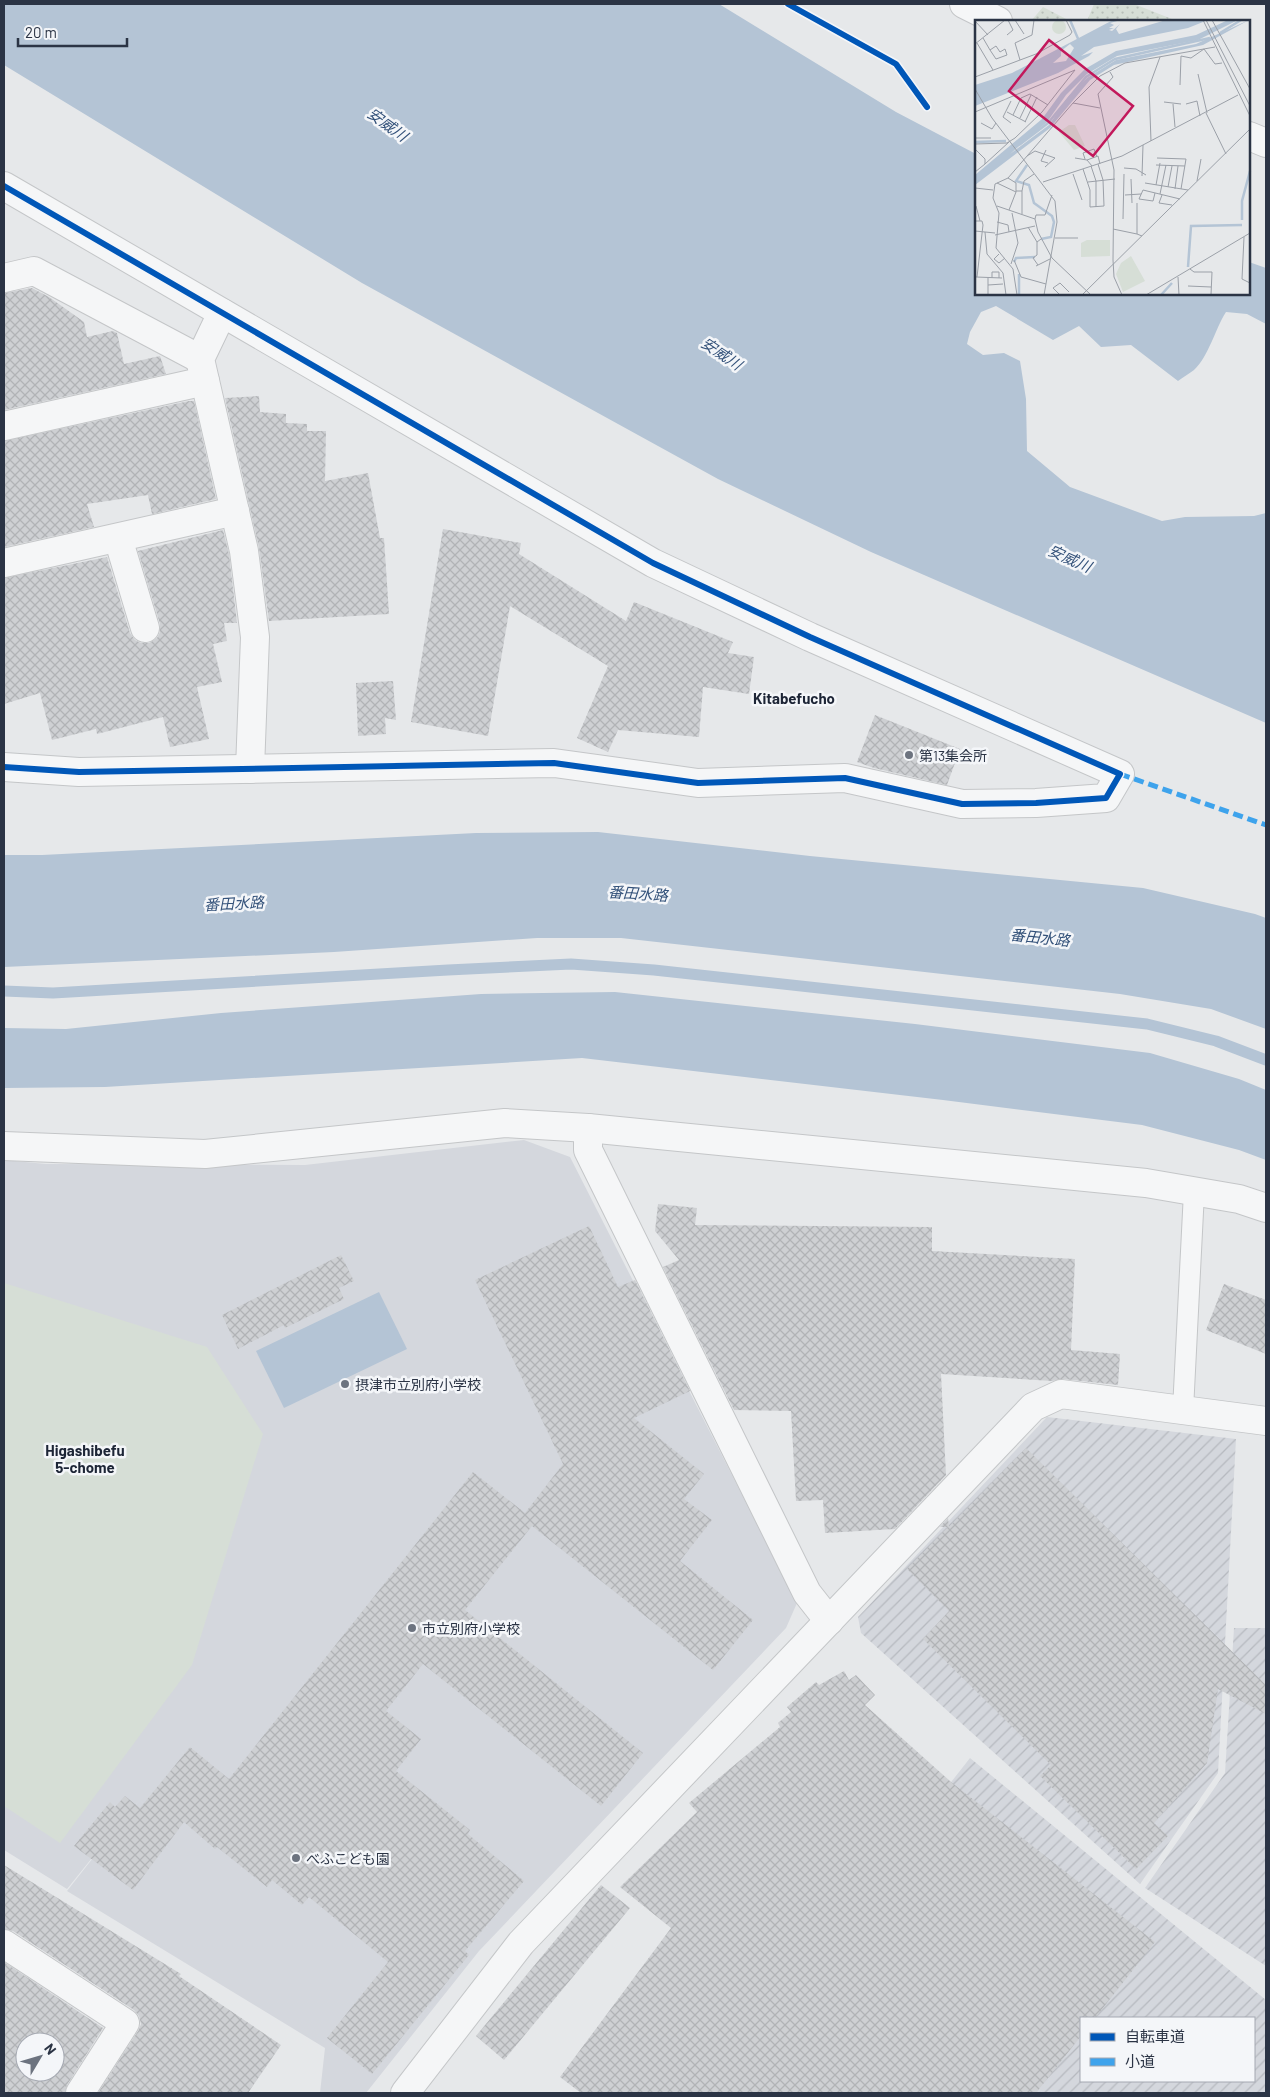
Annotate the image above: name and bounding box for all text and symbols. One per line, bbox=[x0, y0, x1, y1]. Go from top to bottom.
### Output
scale bar bbox=[18, 15, 126, 47]
inset map bbox=[975, 20, 1250, 295]
text: 20 m bbox=[25, 23, 57, 41]
water label: 安威川 bbox=[365, 103, 413, 146]
water label: 安威川 bbox=[698, 333, 747, 374]
water label: 安威川 bbox=[1046, 541, 1096, 576]
district label: Kitabefucho bbox=[753, 689, 835, 707]
place label: 第13集会所 bbox=[919, 747, 987, 764]
marker: 第13集会所 bbox=[903, 749, 915, 761]
water label: 番田水路 bbox=[607, 882, 671, 904]
water label: 番田水路 bbox=[204, 892, 266, 914]
water label: 番田水路 bbox=[1009, 925, 1073, 949]
place label: 摂津市立別府小学校 bbox=[355, 1376, 481, 1393]
marker: 摂津市立別府小学校 bbox=[339, 1378, 351, 1390]
district label: Higashibefu 5-chome bbox=[45, 1441, 125, 1476]
place label: 市立別府小学校 bbox=[422, 1620, 520, 1637]
marker: 市立別府小学校 bbox=[406, 1622, 418, 1634]
place label: べふこども園 bbox=[306, 1850, 390, 1867]
marker: べふこども園 bbox=[290, 1852, 302, 1864]
legend bbox=[1080, 2017, 1255, 2082]
text: 自転車道 bbox=[1125, 2027, 1185, 2045]
north arrow bbox=[15, 2032, 65, 2082]
text: N bbox=[41, 2040, 60, 2058]
text: 小道 bbox=[1125, 2052, 1155, 2070]

